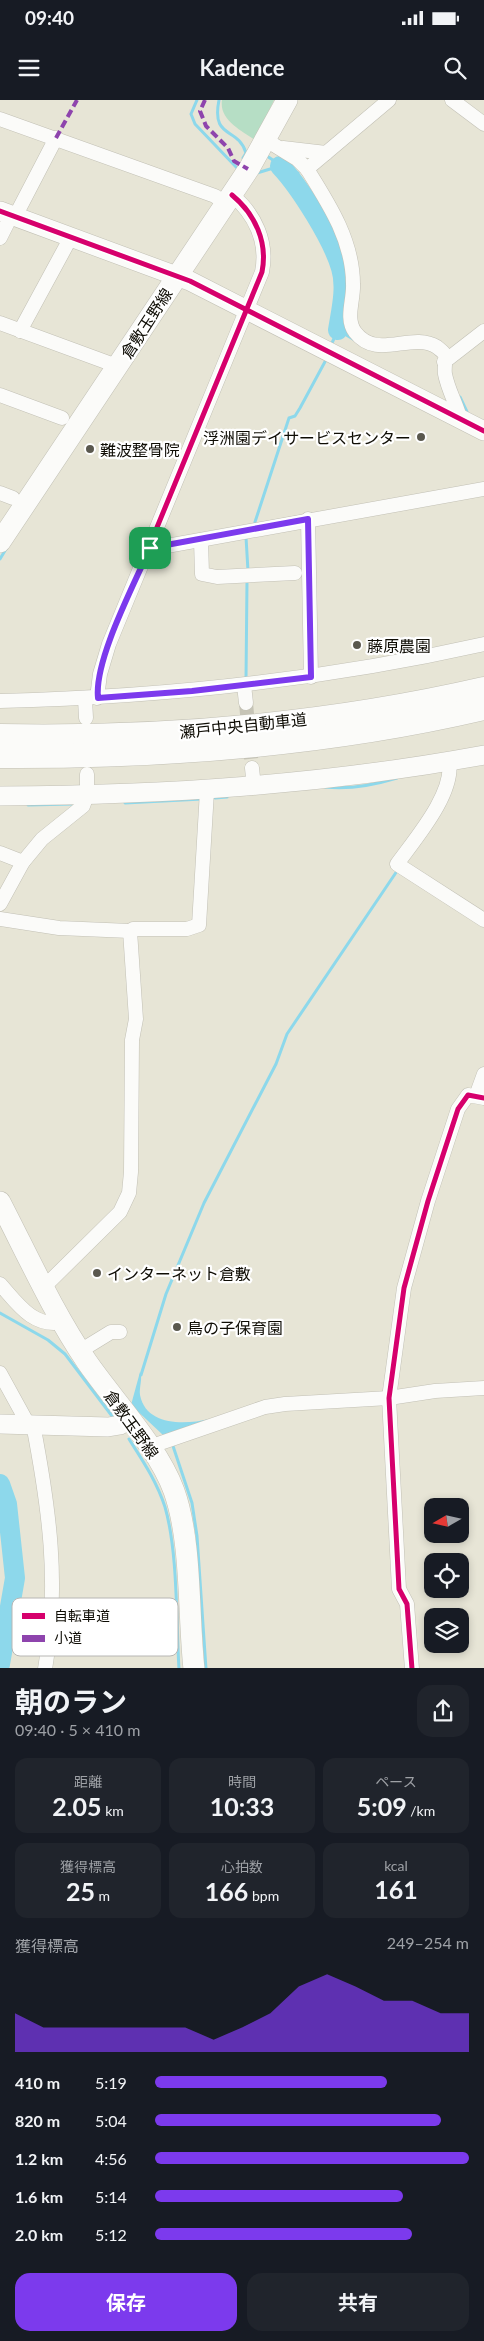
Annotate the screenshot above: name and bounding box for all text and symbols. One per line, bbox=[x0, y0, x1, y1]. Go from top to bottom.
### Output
text: 09:40 bbox=[25, 6, 74, 29]
icon: menu bbox=[15, 54, 43, 82]
text: Kadence bbox=[199, 54, 285, 81]
icon: search bbox=[441, 54, 469, 82]
street label: 倉敷玉野線 bbox=[116, 284, 176, 362]
place label: 浮洲園デイサービスセンター bbox=[203, 428, 411, 447]
marker: 浮洲園デイサービスセンター bbox=[415, 431, 427, 443]
place label: 難波整骨院 bbox=[100, 440, 180, 459]
marker: 難波整骨院 bbox=[84, 443, 96, 455]
pin bbox=[129, 527, 171, 569]
icon: arrive bbox=[136, 534, 164, 562]
place label: 藤原農園 bbox=[367, 636, 431, 655]
marker: 藤原農園 bbox=[351, 639, 363, 651]
street label: 瀬戸中央自動車道 bbox=[178, 709, 308, 741]
place label: インターネット倉敷 bbox=[107, 1264, 251, 1283]
marker: インターネット倉敷 bbox=[91, 1267, 103, 1279]
place label: 鳥の子保育園 bbox=[187, 1318, 283, 1337]
marker: 鳥の子保育園 bbox=[171, 1321, 183, 1333]
street label: 倉敷玉野線 bbox=[101, 1386, 163, 1462]
north arrow bbox=[424, 1498, 469, 1542]
map controls bbox=[424, 1498, 469, 1653]
button: locate bbox=[424, 1553, 469, 1598]
legend bbox=[12, 1598, 178, 1656]
text: 自転車道 bbox=[54, 1607, 110, 1624]
button: layers bbox=[424, 1608, 469, 1653]
text: 小道 bbox=[54, 1629, 82, 1646]
text: 朝のラン bbox=[15, 1684, 127, 1718]
button: share bbox=[417, 1685, 469, 1737]
text: 09:40 · 5 × 410 m bbox=[15, 1720, 140, 1739]
text: 距離 bbox=[74, 1773, 102, 1790]
text: 時間 bbox=[228, 1773, 256, 1790]
text: ペース bbox=[375, 1773, 417, 1790]
text: 2.05 bbox=[52, 1791, 102, 1821]
text: 10:33 bbox=[210, 1791, 274, 1821]
text: 5:09 bbox=[357, 1791, 407, 1821]
text: km bbox=[102, 1802, 124, 1819]
text: /km bbox=[407, 1802, 435, 1819]
text: kcal bbox=[384, 1857, 408, 1874]
text: 獲得標高 bbox=[60, 1858, 116, 1875]
text: 心拍数 bbox=[221, 1858, 263, 1875]
text: 161 bbox=[374, 1874, 418, 1904]
text: 25 bbox=[66, 1876, 95, 1906]
text: 166 bbox=[205, 1876, 248, 1906]
text: m bbox=[95, 1887, 110, 1904]
text: bpm bbox=[248, 1887, 279, 1904]
text: 249–254 m bbox=[387, 1933, 469, 1952]
text: 獲得標高 bbox=[15, 1936, 79, 1955]
text: 410 m bbox=[15, 2073, 60, 2092]
text: 5:19 bbox=[95, 2073, 127, 2092]
text: 820 m bbox=[15, 2111, 60, 2130]
text: 5:04 bbox=[95, 2111, 127, 2130]
text: 1.2 km bbox=[15, 2149, 63, 2168]
text: 4:56 bbox=[95, 2149, 127, 2168]
text: 1.6 km bbox=[15, 2187, 63, 2206]
text: 5:14 bbox=[95, 2187, 127, 2206]
text: 2.0 km bbox=[15, 2225, 63, 2244]
text: 5:12 bbox=[95, 2225, 127, 2244]
button: 保存 bbox=[15, 2273, 237, 2331]
button: 共有 bbox=[247, 2273, 469, 2331]

